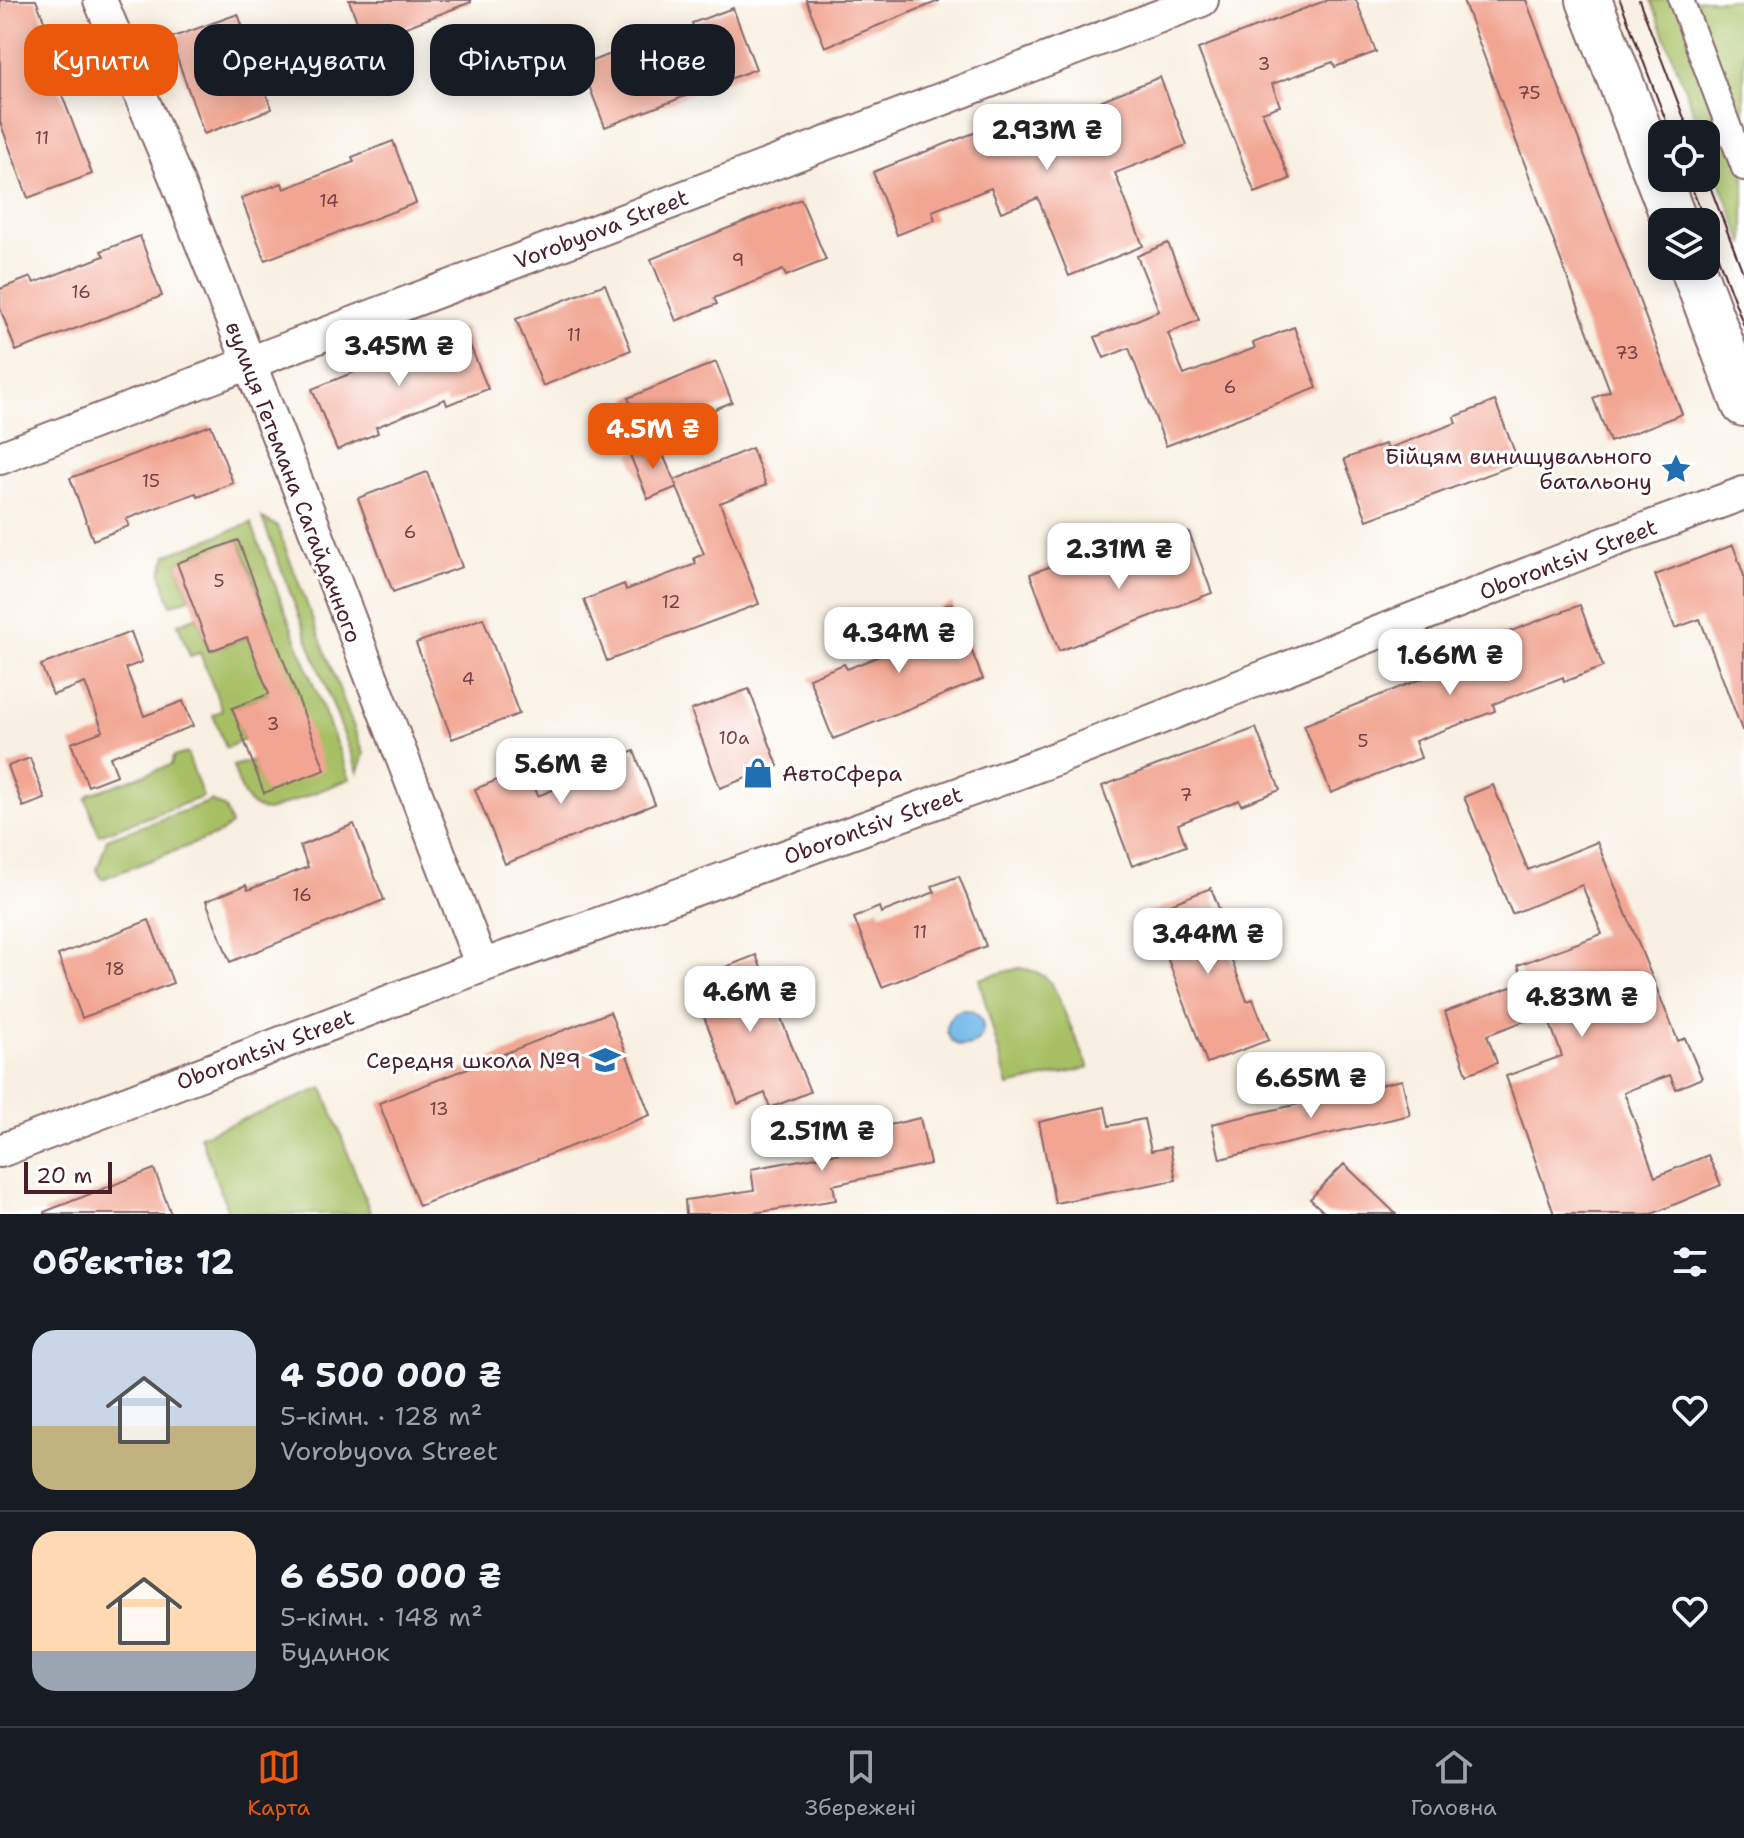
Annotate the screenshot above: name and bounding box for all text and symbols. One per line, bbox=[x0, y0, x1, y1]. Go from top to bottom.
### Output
chip: Купити bbox=[24, 24, 178, 96]
chip: Орендувати bbox=[194, 24, 414, 96]
chip: Фільтри bbox=[430, 24, 595, 96]
chip: Нове bbox=[611, 24, 735, 96]
house number: 3 bbox=[1258, 52, 1270, 76]
house number: 75 bbox=[1518, 81, 1540, 105]
pin: 2.93M ₴ bbox=[973, 104, 1121, 172]
text: 2.93M ₴ bbox=[991, 112, 1103, 147]
map controls bbox=[1648, 120, 1720, 280]
button: locate bbox=[1648, 120, 1720, 192]
house number: 11 bbox=[35, 126, 49, 150]
street label: Vorobyova Street bbox=[510, 183, 692, 276]
house number: 14 bbox=[319, 189, 339, 213]
button: layers bbox=[1648, 208, 1720, 280]
house number: 9 bbox=[732, 248, 744, 272]
house number: 16 bbox=[71, 280, 91, 304]
street label: вулиця Гетьмана Сагайдачного bbox=[219, 317, 368, 647]
pin: 3.45M ₴ bbox=[325, 320, 473, 388]
house number: 11 bbox=[567, 323, 581, 347]
text: 3.45M ₴ bbox=[344, 328, 454, 363]
house number: 73 bbox=[1615, 341, 1639, 365]
house number: 6 bbox=[1224, 375, 1236, 399]
pin: 4.5M ₴ bbox=[588, 403, 718, 471]
text: 4.5M ₴ bbox=[606, 411, 700, 446]
place label: Бійцям винищувального батальону bbox=[1385, 442, 1652, 496]
place icon: Бійцям винищувального батальону bbox=[1659, 452, 1693, 486]
house number: 15 bbox=[142, 469, 160, 493]
street label: Oborontsiv Street bbox=[1475, 512, 1661, 607]
house number: 6 bbox=[404, 520, 416, 544]
pin: 2.31M ₴ bbox=[1045, 523, 1193, 591]
text: 2.31M ₴ bbox=[1065, 531, 1173, 566]
house number: 5 bbox=[213, 569, 225, 593]
house number: 12 bbox=[661, 590, 681, 614]
pin: 4.34M ₴ bbox=[825, 607, 973, 675]
text: 4.34M ₴ bbox=[842, 615, 956, 650]
pin: 1.66M ₴ bbox=[1376, 629, 1524, 697]
text: 1.66M ₴ bbox=[1396, 637, 1504, 672]
house number: 4 bbox=[462, 667, 474, 691]
house number: 3 bbox=[267, 712, 279, 736]
house number: 10а bbox=[719, 726, 749, 750]
house number: 5 bbox=[1357, 729, 1369, 753]
pin: 5.6M ₴ bbox=[496, 738, 626, 806]
text: 5.6M ₴ bbox=[514, 746, 608, 781]
shop icon: АвтоСфера bbox=[741, 756, 775, 790]
place label: АвтоСфера bbox=[782, 759, 903, 788]
street label: Oborontsiv Street bbox=[780, 780, 967, 871]
house number: 7 bbox=[1180, 783, 1192, 807]
house number: 16 bbox=[292, 883, 312, 907]
pin: 3.44M ₴ bbox=[1134, 908, 1282, 976]
text: 3.44M ₴ bbox=[1151, 916, 1265, 951]
house number: 11 bbox=[913, 920, 927, 944]
house number: 18 bbox=[105, 957, 125, 981]
pin: 4.6M ₴ bbox=[685, 966, 815, 1034]
pin: 4.83M ₴ bbox=[1508, 971, 1656, 1039]
text: 4.6M ₴ bbox=[702, 974, 798, 1009]
text: 4.83M ₴ bbox=[1525, 979, 1639, 1014]
street label: Oborontsiv Street bbox=[172, 1002, 358, 1097]
school or university icon: Середня школа №9 bbox=[588, 1043, 622, 1077]
place label: Середня школа №9 bbox=[366, 1046, 581, 1075]
pin: 6.65M ₴ bbox=[1237, 1052, 1385, 1120]
text: 6.65M ₴ bbox=[1255, 1060, 1367, 1095]
house number: 13 bbox=[429, 1097, 449, 1121]
pin: 2.51M ₴ bbox=[748, 1105, 896, 1173]
text: 2.51M ₴ bbox=[769, 1113, 875, 1148]
scale bar bbox=[24, 1158, 112, 1194]
text: 20 m bbox=[36, 1161, 93, 1190]
text: Об’єктів: 12 bbox=[32, 1239, 234, 1285]
icon: filters bbox=[1668, 1240, 1712, 1284]
text: 4 500 000 ₴ bbox=[280, 1352, 502, 1398]
icon: home bbox=[96, 1362, 192, 1458]
icon: heart bbox=[1668, 1388, 1712, 1432]
text: 5-кімн. · 128 m² bbox=[280, 1398, 483, 1433]
text: Vorobyova Street bbox=[280, 1433, 498, 1468]
text: 6 650 000 ₴ bbox=[280, 1553, 502, 1599]
icon: home bbox=[96, 1563, 192, 1659]
icon: heart bbox=[1668, 1589, 1712, 1633]
text: 5-кімн. · 148 m² bbox=[280, 1599, 483, 1634]
text: Будинок bbox=[280, 1634, 390, 1669]
tab: Карта bbox=[247, 1745, 310, 1822]
tab: Збережені bbox=[805, 1745, 916, 1822]
tab: Головна bbox=[1411, 1745, 1497, 1822]

